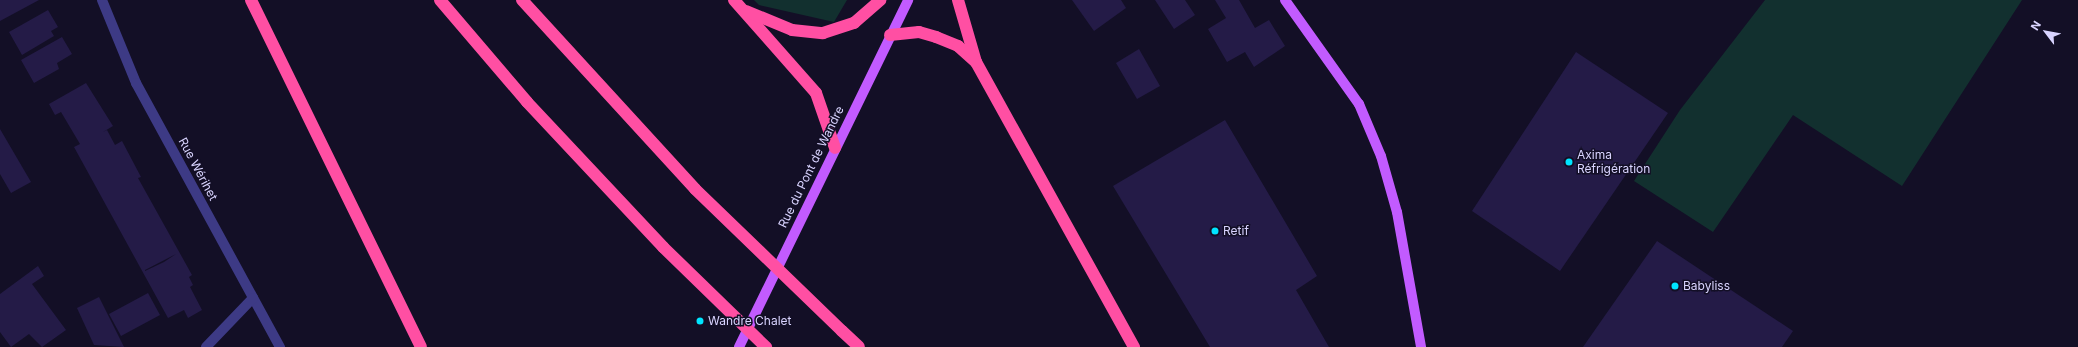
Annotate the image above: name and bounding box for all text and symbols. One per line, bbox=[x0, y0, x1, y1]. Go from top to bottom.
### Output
north arrow bbox=[2026, 12, 2066, 52]
text: N bbox=[2028, 18, 2044, 33]
street label: Rue du Pont de Wandre bbox=[775, 104, 847, 230]
street label: Rue Wérihet bbox=[175, 135, 221, 203]
place label: Axima Réfrigération bbox=[1577, 148, 1650, 176]
marker: Axima Réfrigération bbox=[1564, 157, 1574, 167]
place label: Retif bbox=[1223, 224, 1249, 238]
marker: Retif bbox=[1210, 226, 1220, 236]
place label: Babyliss bbox=[1683, 279, 1730, 293]
marker: Babyliss bbox=[1670, 281, 1680, 291]
place label: Wandre Chalet bbox=[708, 314, 792, 328]
marker: Wandre Chalet bbox=[695, 316, 705, 326]

